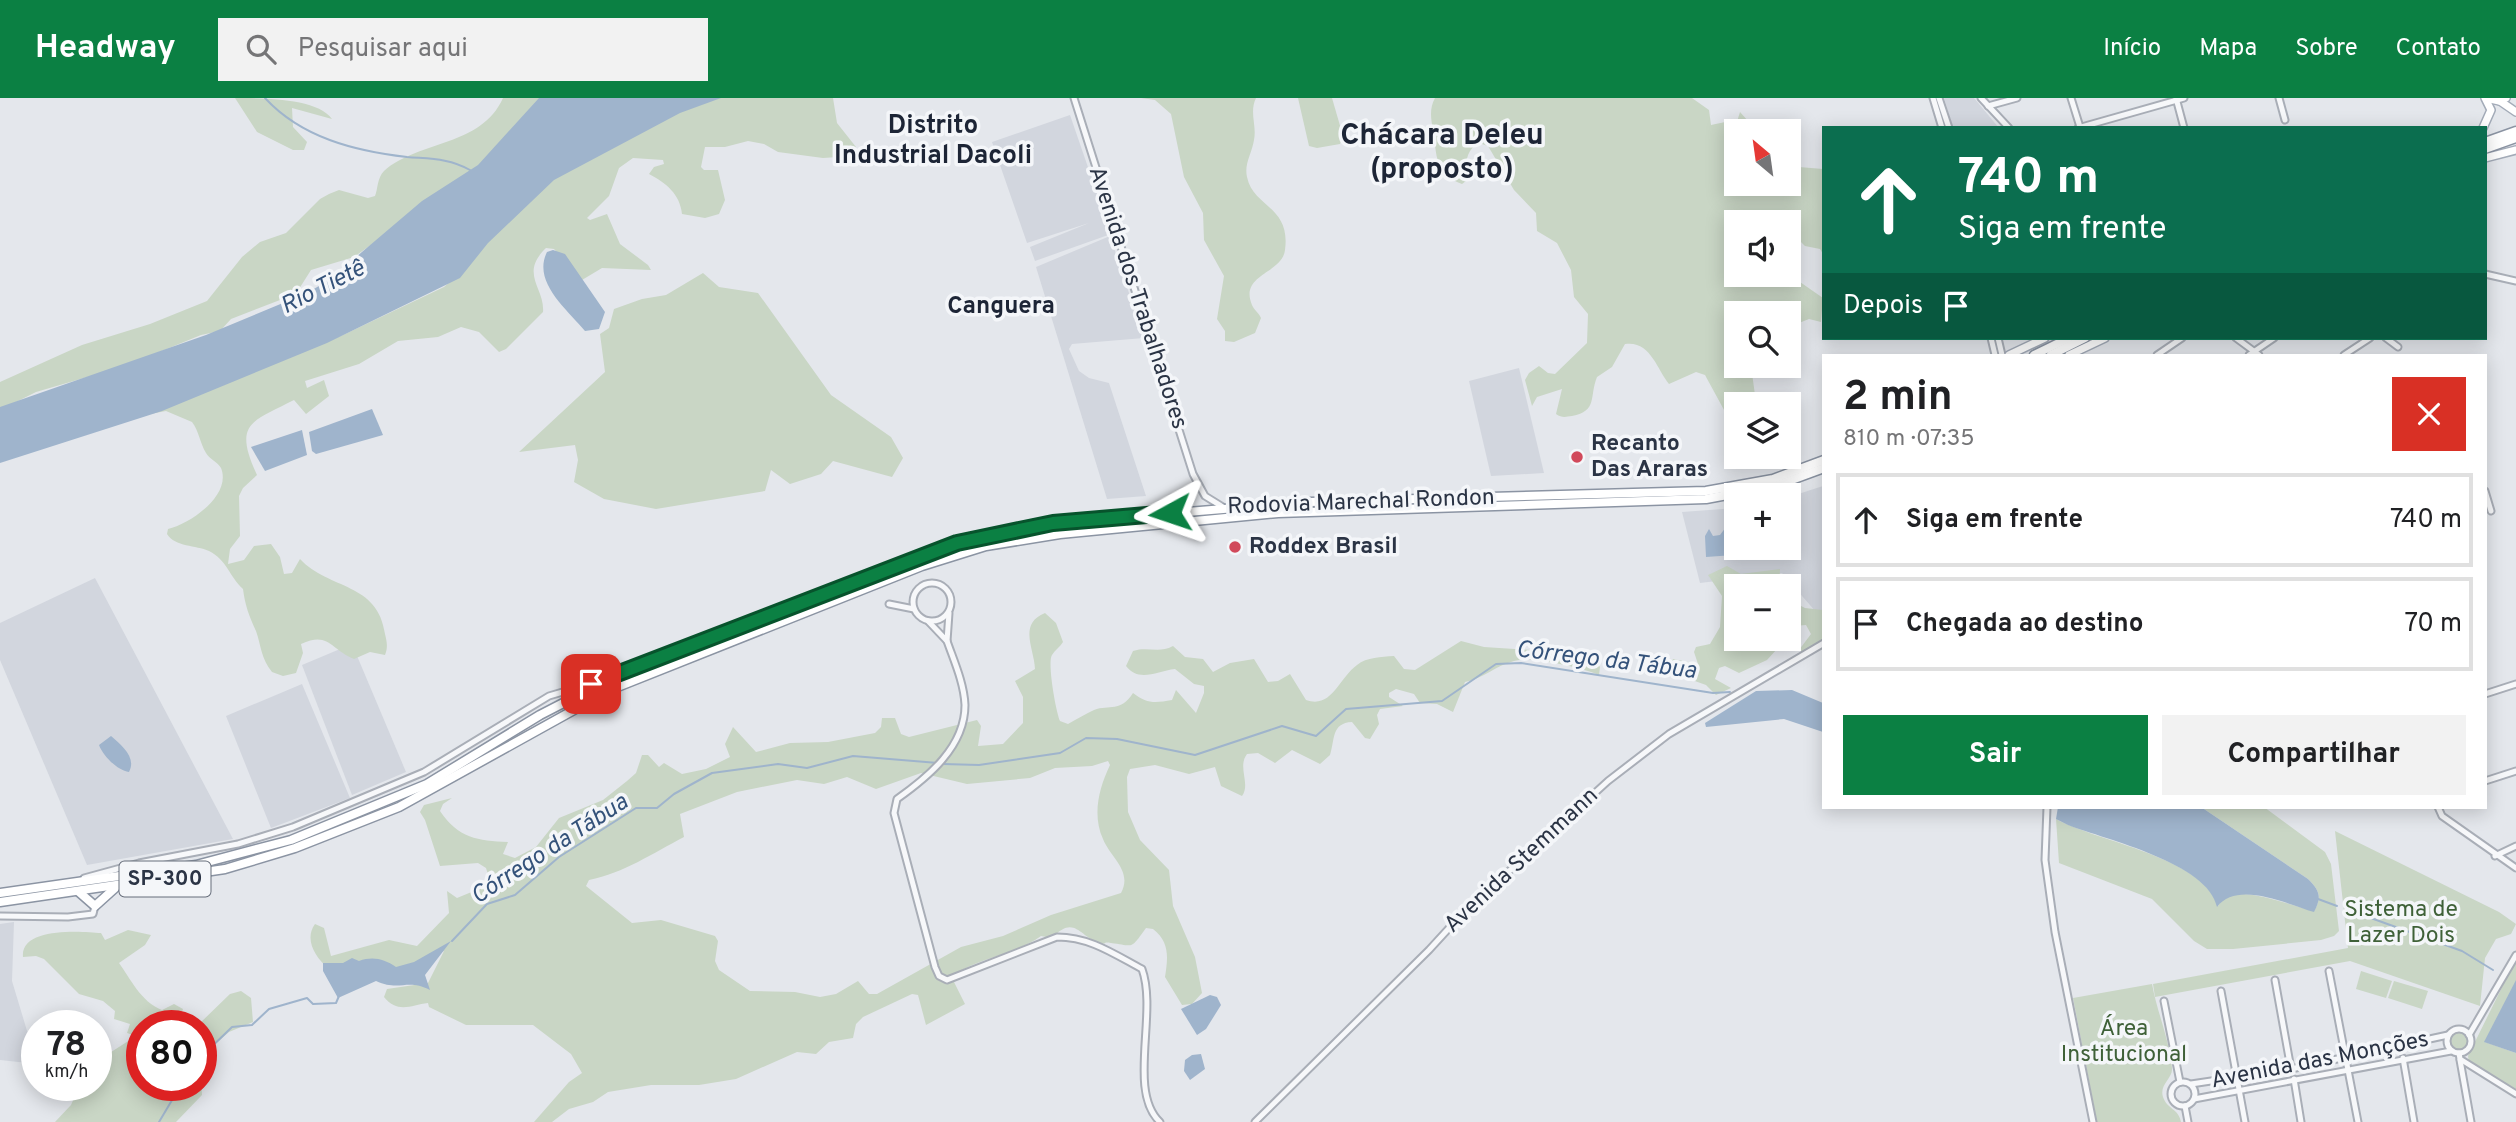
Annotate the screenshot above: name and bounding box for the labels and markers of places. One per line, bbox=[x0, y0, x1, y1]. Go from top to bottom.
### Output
place label: Recanto Das Araras bbox=[1591, 430, 1708, 485]
marker: Recanto Das Araras bbox=[1569, 449, 1585, 465]
place label: Roddex Brasil bbox=[1249, 533, 1398, 562]
marker: Roddex Brasil bbox=[1227, 539, 1243, 555]
pin bbox=[561, 654, 621, 714]

